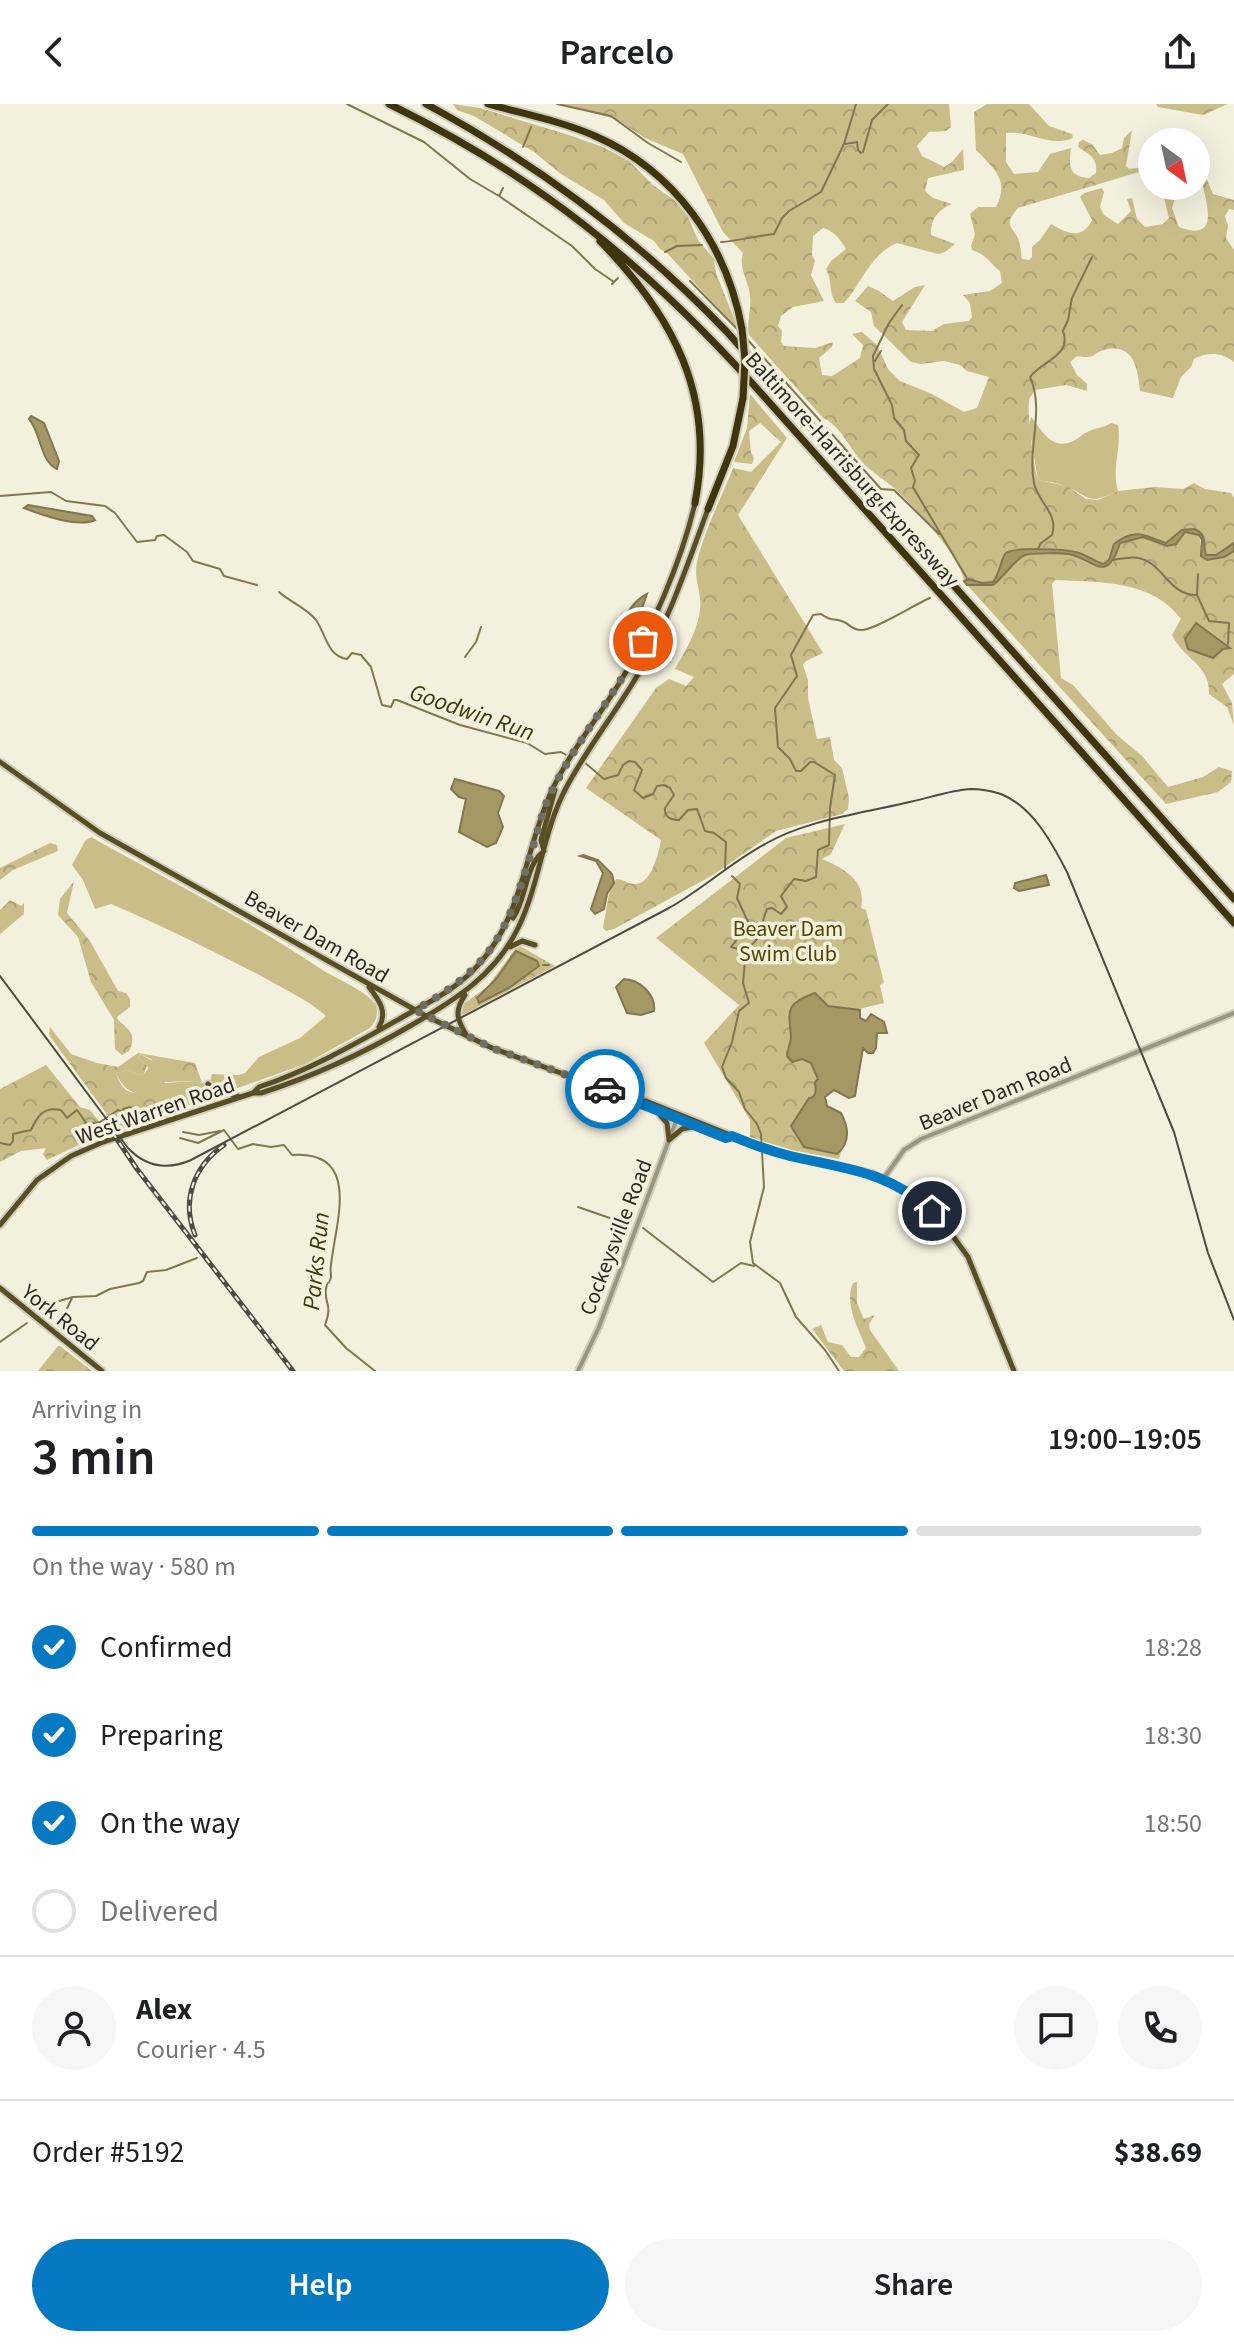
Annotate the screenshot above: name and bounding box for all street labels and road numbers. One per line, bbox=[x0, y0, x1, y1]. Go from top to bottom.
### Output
street label: Baltimore-Harrisburg Expressway bbox=[738, 345, 967, 595]
street label: Beaver Dam Road bbox=[238, 882, 395, 991]
street label: Beaver Dam Road bbox=[914, 1049, 1077, 1139]
street label: West Warren Road bbox=[71, 1069, 239, 1153]
street label: Cockeysville Road bbox=[571, 1155, 660, 1320]
street label: York Road bbox=[14, 1276, 106, 1359]

